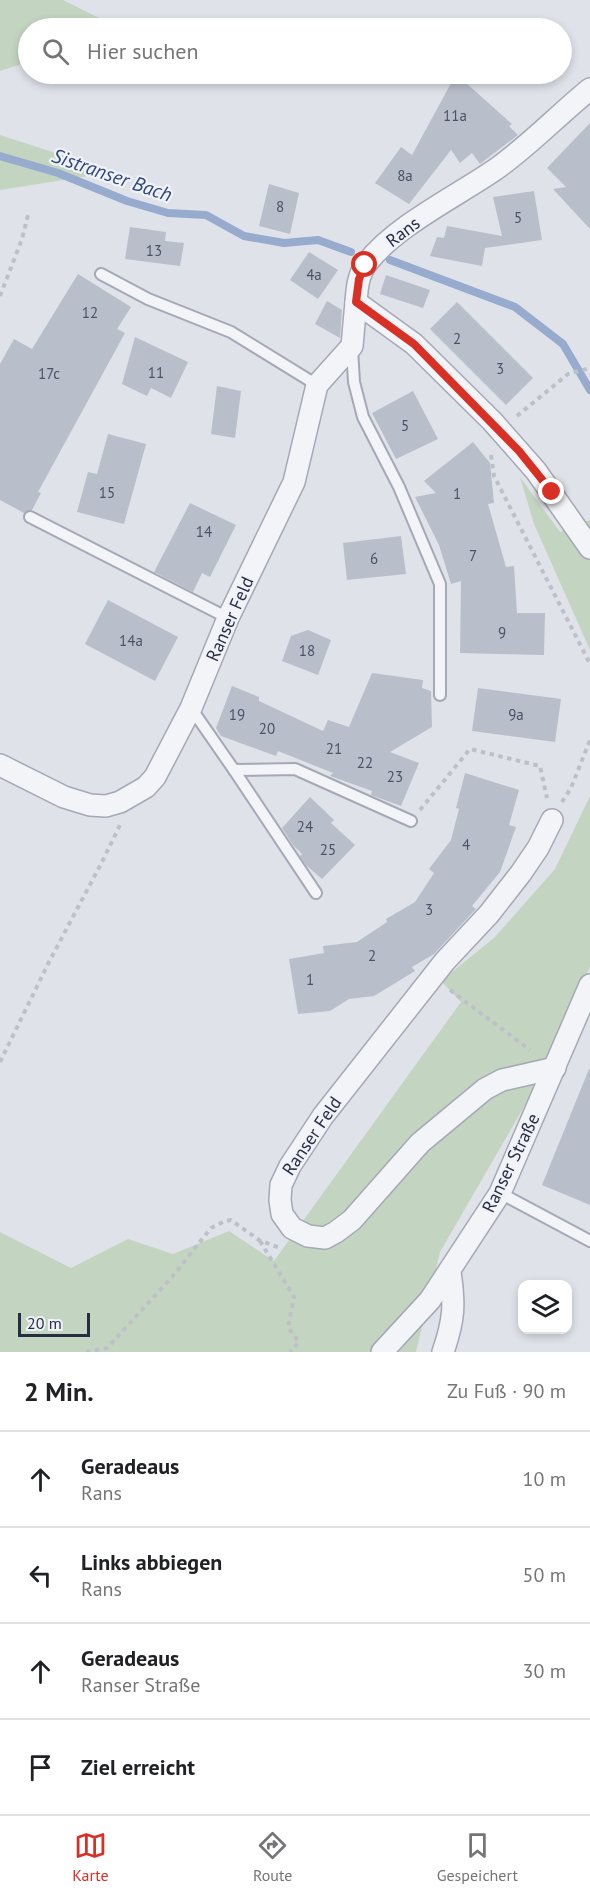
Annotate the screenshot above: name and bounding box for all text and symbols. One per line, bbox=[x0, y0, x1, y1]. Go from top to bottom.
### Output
search box bbox=[18, 18, 572, 84]
icon: search bbox=[39, 35, 72, 68]
text: Hier suchen bbox=[87, 37, 199, 65]
house number: 11a bbox=[443, 106, 467, 125]
water label: Sistranser Bach bbox=[49, 142, 175, 208]
house number: 8a bbox=[397, 166, 413, 185]
house number: 8 bbox=[276, 197, 284, 216]
house number: 5 bbox=[514, 208, 522, 227]
street label: Rans bbox=[381, 211, 424, 252]
house number: 13 bbox=[146, 241, 162, 260]
route start bbox=[351, 251, 377, 277]
house number: 4a bbox=[306, 265, 322, 284]
house number: 12 bbox=[82, 303, 98, 322]
house number: 2 bbox=[453, 329, 461, 348]
house number: 3 bbox=[496, 359, 504, 378]
house number: 11 bbox=[148, 363, 164, 382]
house number: 17c bbox=[38, 364, 60, 383]
house number: 5 bbox=[401, 416, 409, 435]
route end bbox=[538, 478, 564, 504]
house number: 15 bbox=[99, 483, 115, 502]
house number: 1 bbox=[453, 484, 461, 503]
house number: 14 bbox=[196, 522, 212, 541]
house number: 7 bbox=[469, 546, 477, 565]
house number: 6 bbox=[370, 549, 378, 568]
street label: Ranser Feld bbox=[201, 573, 258, 665]
house number: 9 bbox=[498, 623, 506, 642]
house number: 14a bbox=[119, 631, 143, 650]
house number: 18 bbox=[299, 641, 315, 660]
house number: 19 bbox=[229, 705, 245, 724]
house number: 9a bbox=[508, 705, 524, 724]
house number: 20 bbox=[259, 719, 275, 738]
house number: 21 bbox=[326, 739, 342, 758]
house number: 22 bbox=[357, 753, 373, 772]
house number: 23 bbox=[387, 767, 403, 786]
house number: 24 bbox=[297, 817, 313, 836]
house number: 4 bbox=[462, 835, 470, 854]
house number: 25 bbox=[320, 840, 336, 859]
house number: 3 bbox=[425, 900, 433, 919]
house number: 2 bbox=[368, 946, 376, 965]
house number: 1 bbox=[306, 970, 314, 989]
street label: Ranser Feld bbox=[277, 1092, 346, 1180]
street label: Ranser Straße bbox=[477, 1109, 544, 1216]
map controls bbox=[518, 1280, 572, 1334]
button: layers bbox=[518, 1280, 572, 1334]
scale bar bbox=[18, 1310, 90, 1338]
text: 20 m bbox=[27, 1313, 62, 1333]
text: 2 Min. bbox=[24, 1375, 94, 1408]
text: Zu Fuß · 90 m bbox=[447, 1378, 566, 1404]
text: Geradeaus bbox=[81, 1452, 179, 1480]
icon: ahead bbox=[24, 1463, 57, 1496]
text: 10 m bbox=[523, 1466, 566, 1492]
text: Rans bbox=[81, 1480, 122, 1506]
text: Links abbiegen bbox=[81, 1548, 222, 1576]
icon: left bbox=[24, 1559, 57, 1592]
text: 50 m bbox=[523, 1562, 566, 1588]
text: Rans bbox=[81, 1576, 122, 1602]
text: Geradeaus bbox=[81, 1644, 179, 1672]
icon: ahead bbox=[24, 1655, 57, 1688]
text: 30 m bbox=[523, 1658, 566, 1684]
text: Ranser Straße bbox=[81, 1672, 200, 1698]
icon: arrive bbox=[24, 1751, 57, 1784]
text: Ziel erreicht bbox=[81, 1753, 195, 1781]
tab: Karte bbox=[72, 1829, 109, 1885]
tab: Route bbox=[253, 1829, 292, 1885]
tab: Gespeichert bbox=[437, 1829, 518, 1885]

